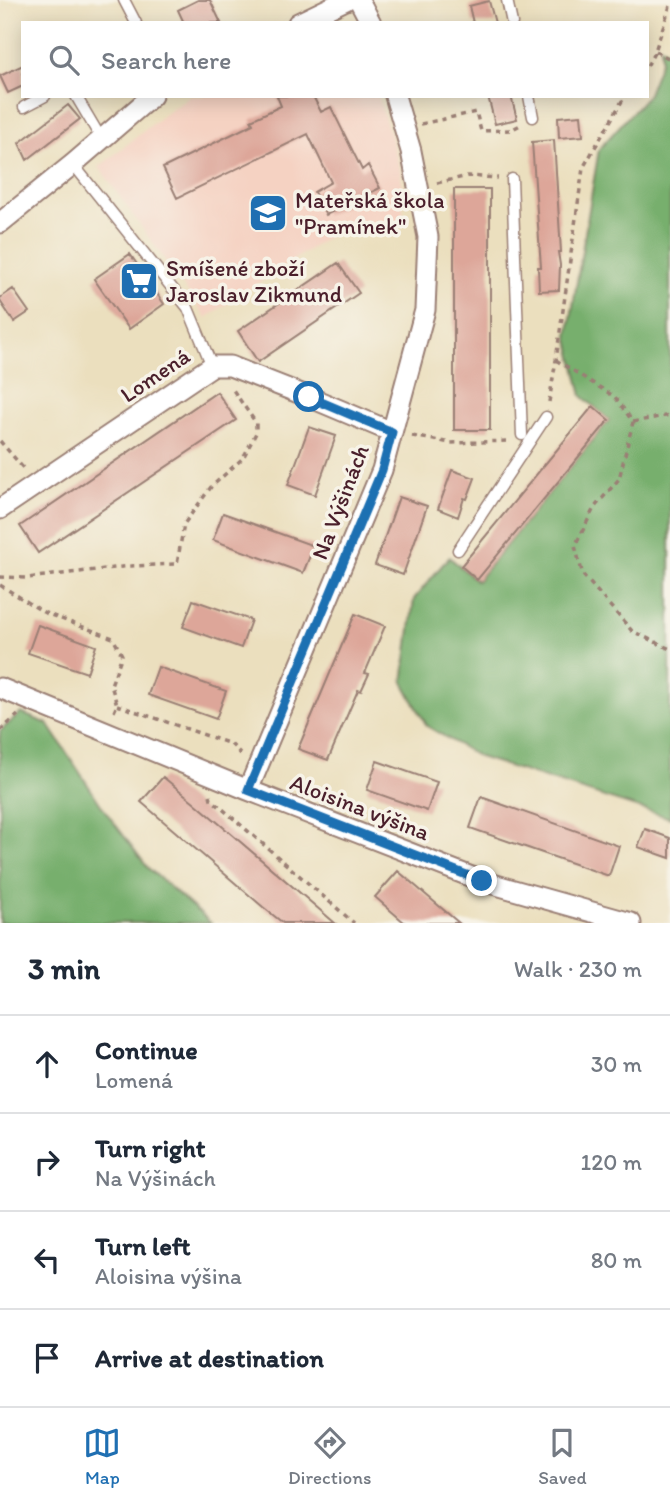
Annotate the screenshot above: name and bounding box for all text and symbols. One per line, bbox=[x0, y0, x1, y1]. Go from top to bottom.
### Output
search box bbox=[21, 21, 649, 98]
icon: search bbox=[45, 41, 83, 79]
text: Search here bbox=[101, 44, 231, 76]
place label: Mateřská škola "Pramínek" bbox=[295, 186, 444, 240]
school or university icon: Mateřská škola "Pramínek" bbox=[247, 192, 289, 234]
place label: Smíšené zboží Jaroslav Zikmund bbox=[166, 254, 342, 308]
supermarket icon: Smíšené zboží Jaroslav Zikmund bbox=[118, 260, 160, 302]
street label: Lomená bbox=[115, 342, 195, 408]
route start bbox=[293, 381, 324, 412]
street label: Na Výšinách bbox=[305, 441, 375, 563]
street label: Aloisina výšina bbox=[286, 768, 434, 846]
route end bbox=[466, 865, 497, 896]
text: 3 min bbox=[28, 950, 100, 987]
text: Walk · 230 m bbox=[514, 955, 642, 983]
text: Continue bbox=[95, 1034, 198, 1066]
icon: ahead bbox=[28, 1045, 66, 1083]
text: 30 m bbox=[591, 1050, 642, 1078]
text: Lomená bbox=[95, 1066, 173, 1094]
text: Turn right bbox=[95, 1132, 206, 1164]
icon: right bbox=[28, 1143, 66, 1181]
text: 120 m bbox=[581, 1148, 642, 1176]
text: Na Výšinách bbox=[95, 1164, 216, 1192]
text: Turn left bbox=[95, 1230, 191, 1262]
icon: left bbox=[28, 1241, 66, 1279]
text: 80 m bbox=[591, 1246, 642, 1274]
text: Aloisina výšina bbox=[95, 1262, 242, 1290]
icon: arrive bbox=[28, 1339, 66, 1377]
text: Arrive at destination bbox=[95, 1342, 324, 1374]
tab: Map bbox=[83, 1424, 121, 1489]
tab: Directions bbox=[288, 1424, 372, 1489]
tab: Saved bbox=[538, 1424, 587, 1489]

